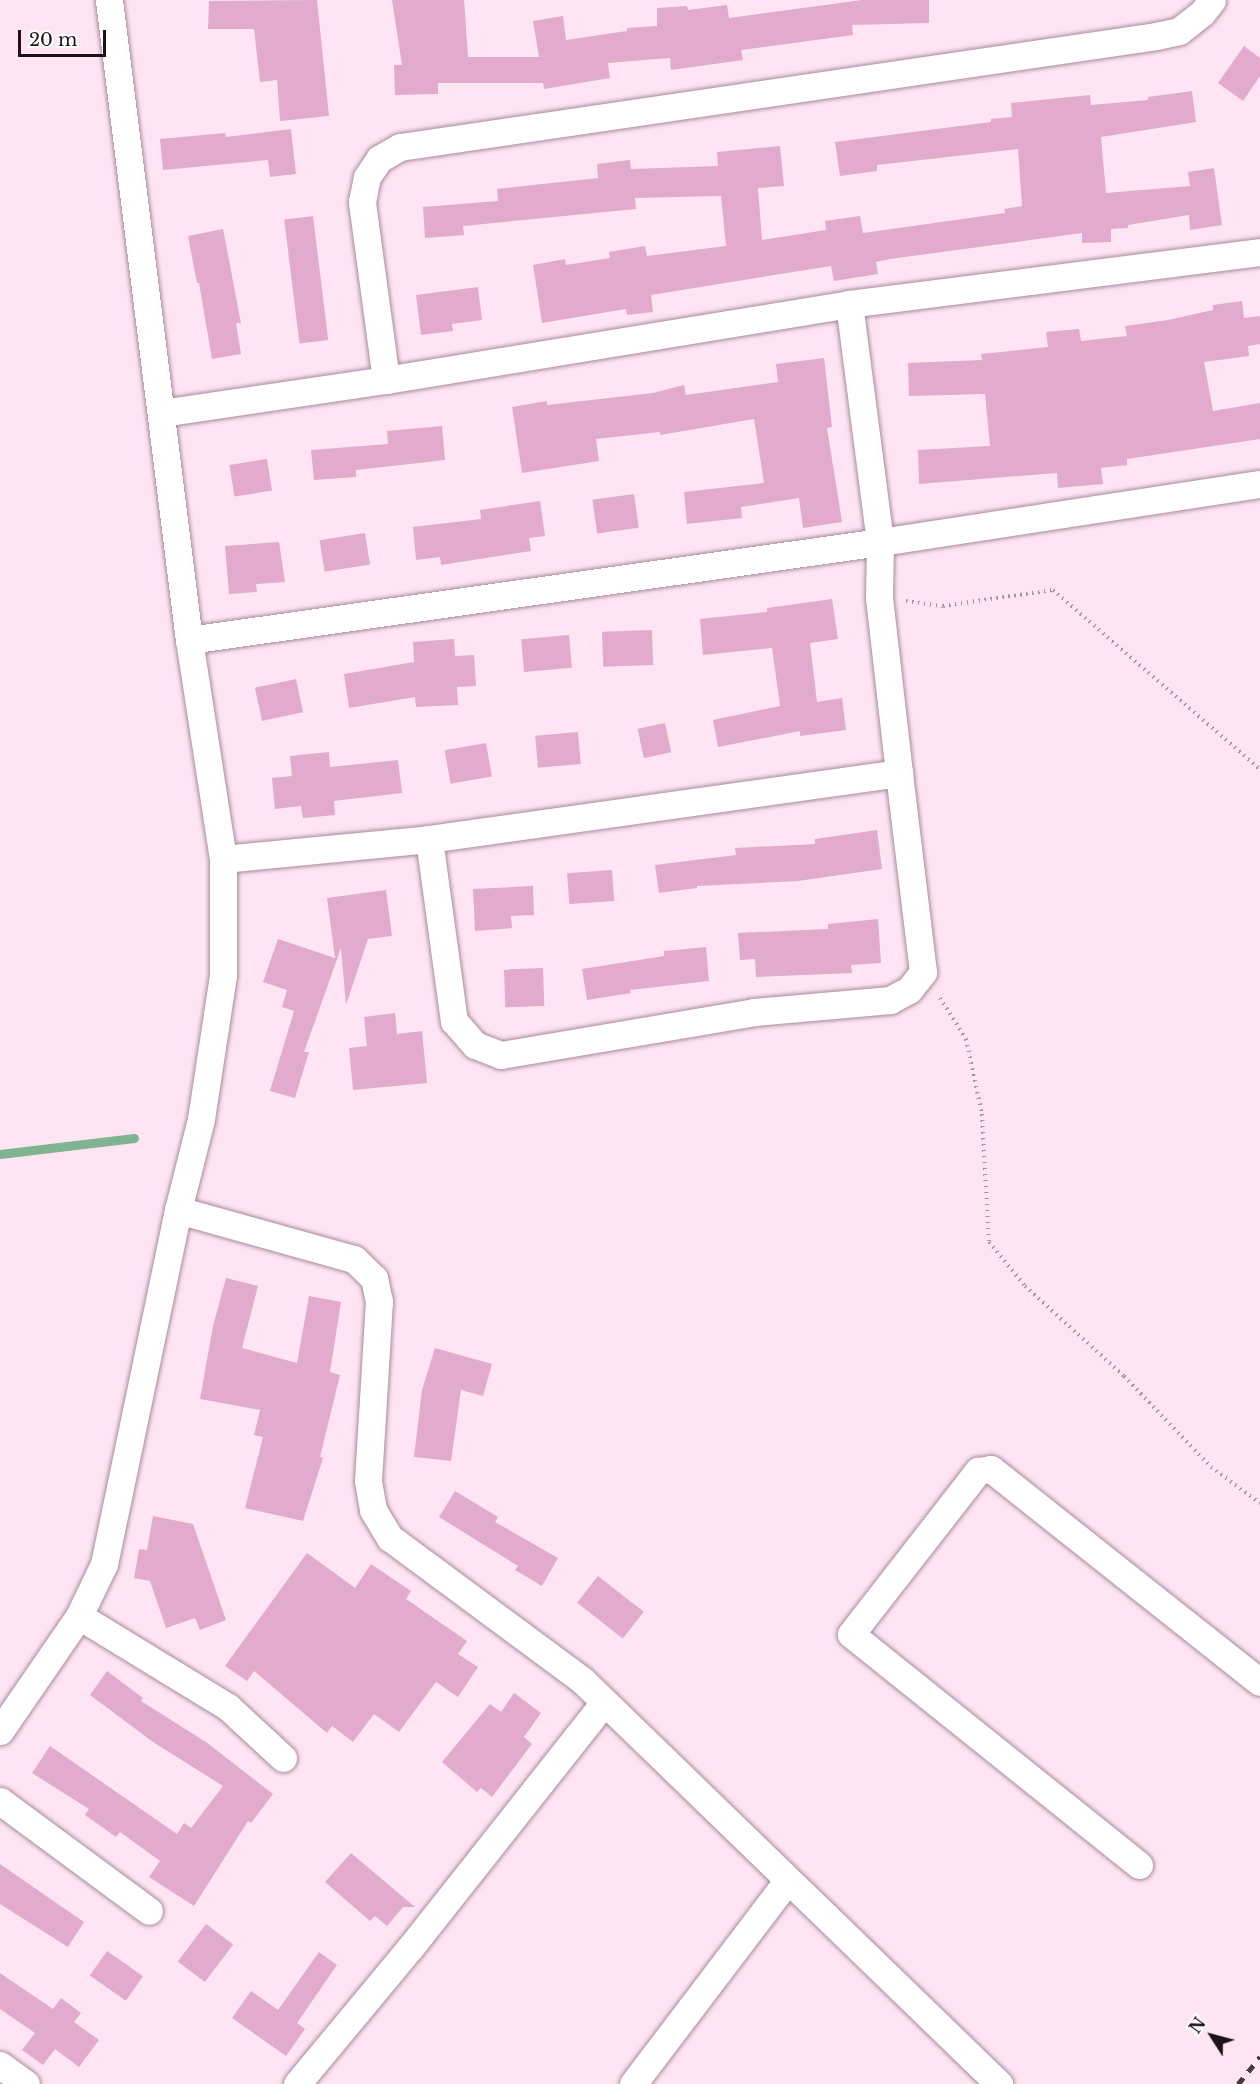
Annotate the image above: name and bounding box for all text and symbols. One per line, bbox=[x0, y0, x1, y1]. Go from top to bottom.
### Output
scale bar bbox=[21, 18, 110, 56]
text: 20 m bbox=[29, 29, 77, 51]
north arrow bbox=[1182, 2006, 1242, 2066]
text: N bbox=[1185, 2013, 1210, 2037]

